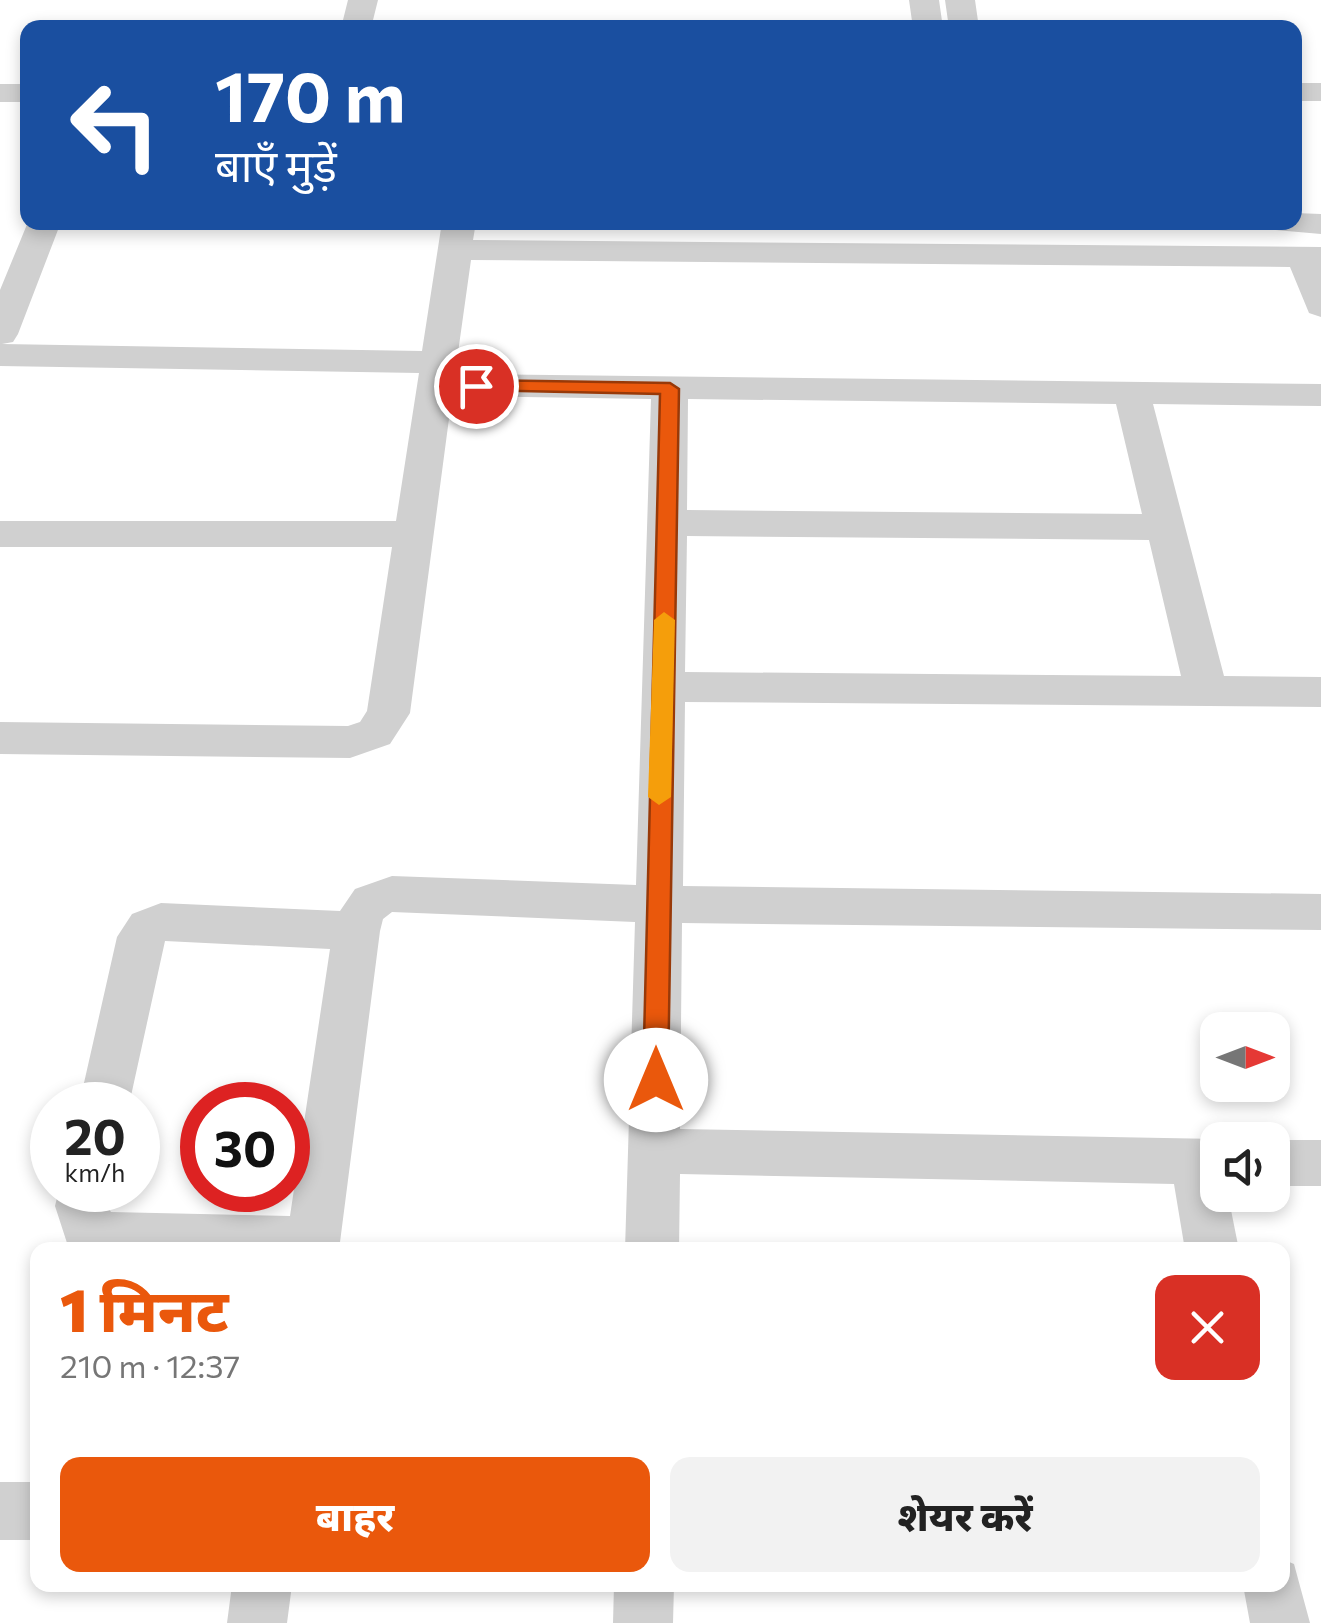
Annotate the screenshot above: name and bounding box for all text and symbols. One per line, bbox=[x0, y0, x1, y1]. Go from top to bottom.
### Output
text: 170 m bbox=[215, 51, 406, 136]
icon: left bbox=[50, 60, 180, 190]
text: बाएँ मुड़ें bbox=[215, 136, 337, 191]
pin bbox=[434, 344, 519, 429]
icon: arrive bbox=[449, 359, 504, 414]
north arrow bbox=[1200, 1012, 1290, 1102]
map controls bbox=[1200, 1012, 1290, 1212]
position arrow bbox=[604, 1028, 708, 1132]
speed limit sign: 30 bbox=[180, 1082, 310, 1212]
text: 20 bbox=[64, 1104, 126, 1165]
button: sound bbox=[1200, 1122, 1290, 1212]
text: km/h bbox=[65, 1157, 125, 1187]
text: 1 मिनट bbox=[60, 1271, 229, 1344]
button: close bbox=[1155, 1275, 1260, 1380]
text: 210 m · 12:37 bbox=[60, 1345, 240, 1385]
button: बाहर bbox=[60, 1457, 650, 1572]
button: शेयर करें bbox=[670, 1457, 1260, 1572]

